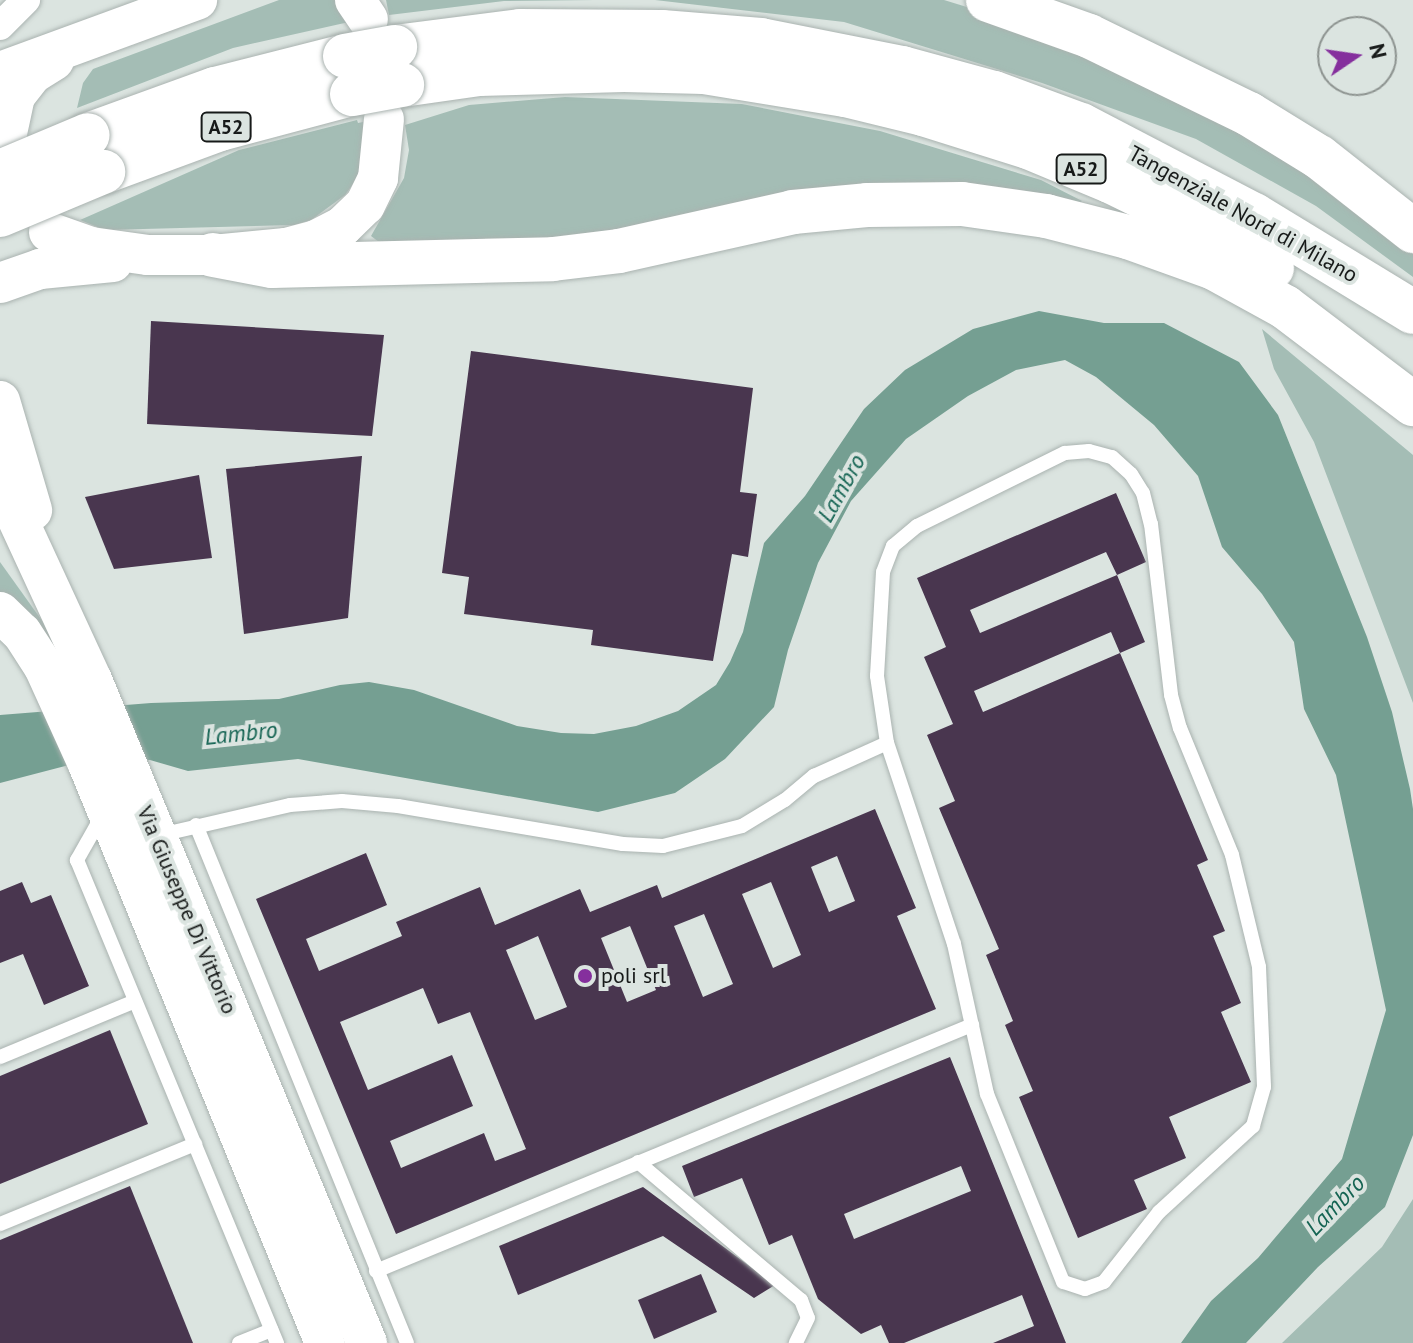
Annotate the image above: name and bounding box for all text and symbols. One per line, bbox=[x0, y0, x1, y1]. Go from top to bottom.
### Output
north arrow bbox=[1317, 16, 1397, 96]
text: N bbox=[1363, 41, 1394, 61]
road number: A52 bbox=[200, 111, 252, 143]
street label: Tangenziale Nord di Milano bbox=[1124, 140, 1362, 288]
road number: A52 bbox=[1055, 153, 1107, 185]
water label: Lambro bbox=[811, 449, 871, 527]
water label: Lambro bbox=[203, 715, 279, 751]
street label: Via Giuseppe Di Vittorio bbox=[131, 802, 243, 1018]
place label: poli srl bbox=[601, 963, 666, 989]
marker: poli srl bbox=[576, 967, 594, 985]
water label: Lambro bbox=[1299, 1169, 1371, 1241]

